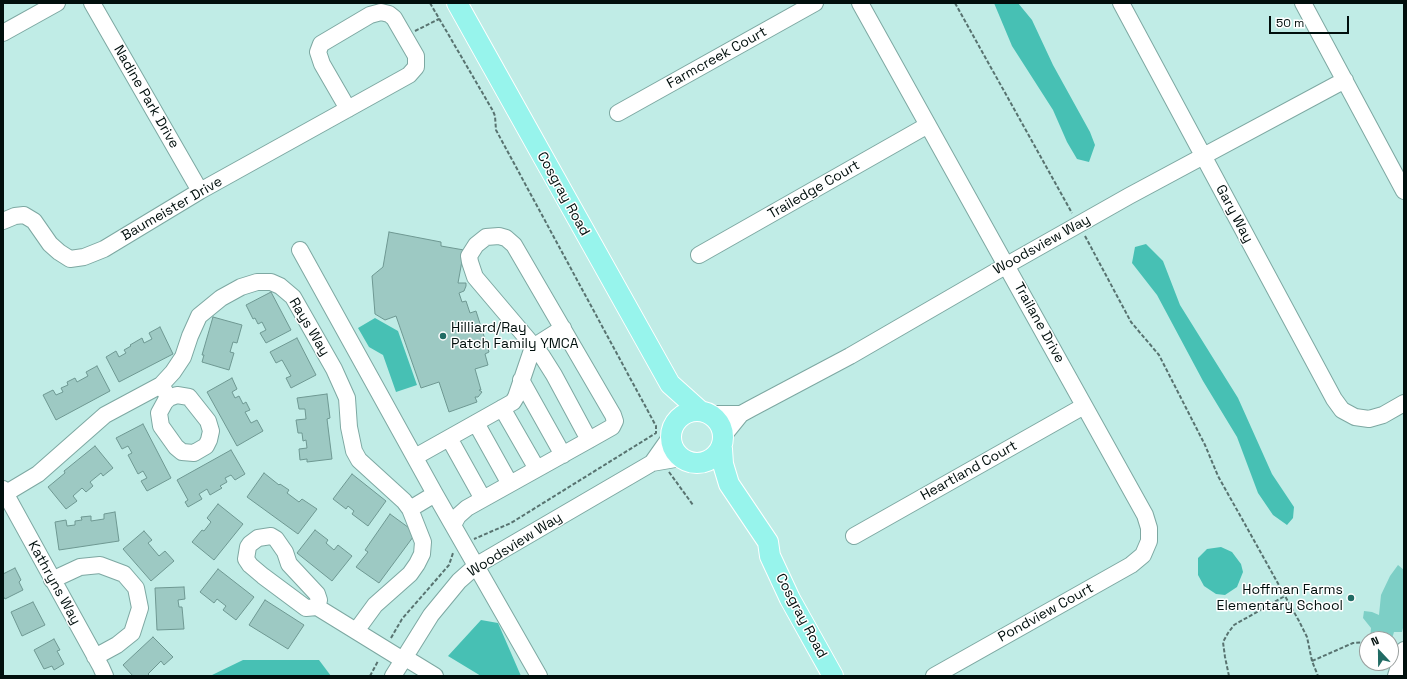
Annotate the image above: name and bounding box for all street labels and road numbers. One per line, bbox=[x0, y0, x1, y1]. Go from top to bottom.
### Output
street label: Farmcreek Court bbox=[664, 24, 770, 92]
street label: Nadine Park Drive bbox=[110, 42, 182, 152]
street label: Cosgray Road bbox=[533, 149, 593, 239]
street label: Trailedge Court bbox=[765, 157, 863, 223]
street label: Baumeister Drive bbox=[119, 173, 225, 245]
street label: Gary Way bbox=[1212, 182, 1256, 246]
street label: Woodsview Way bbox=[991, 211, 1093, 279]
street label: Trailane Drive bbox=[1010, 280, 1068, 366]
street label: Rays Way bbox=[285, 295, 333, 359]
street label: Heartland Court bbox=[918, 438, 1020, 504]
street label: Woodsview Way bbox=[465, 509, 565, 581]
street label: Kathryns Way bbox=[24, 538, 84, 628]
street label: Cosgray Road bbox=[772, 571, 830, 661]
street label: Pondview Court bbox=[995, 580, 1097, 646]

